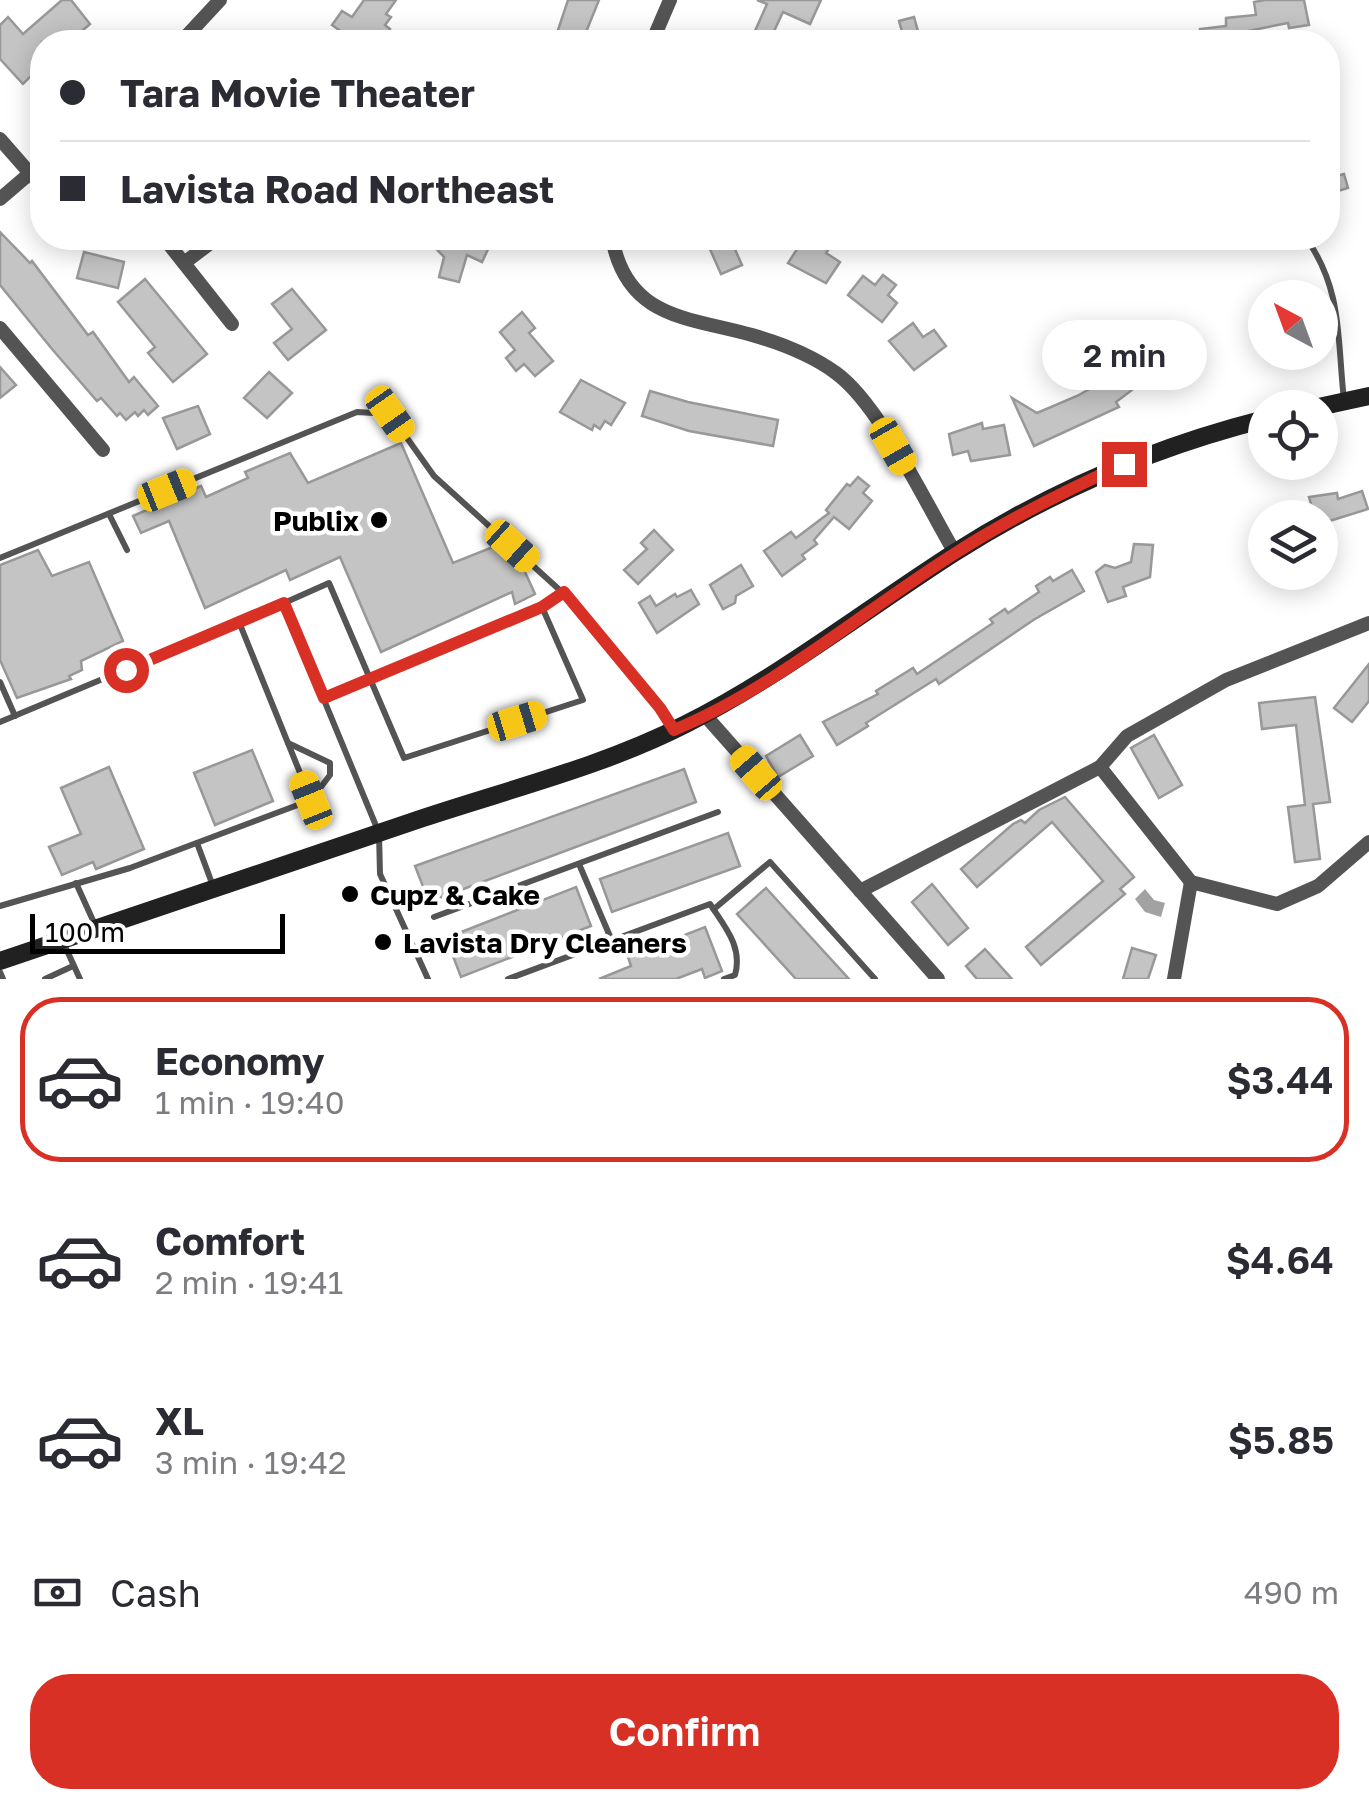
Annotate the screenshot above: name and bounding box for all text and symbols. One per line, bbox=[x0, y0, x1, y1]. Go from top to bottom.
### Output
text: Tara Movie Theater bbox=[120, 70, 475, 115]
text: Lavista Road Northeast bbox=[120, 166, 554, 211]
north arrow bbox=[1248, 280, 1338, 370]
map controls bbox=[1248, 280, 1338, 590]
callout: 2 min bbox=[1042, 319, 1206, 389]
text: 2 min bbox=[1083, 336, 1166, 374]
car bbox=[361, 381, 419, 447]
button: locate bbox=[1248, 390, 1338, 480]
car bbox=[865, 413, 921, 479]
route end bbox=[1102, 442, 1147, 487]
car bbox=[134, 465, 200, 515]
button: layers bbox=[1248, 500, 1338, 590]
place label: Publix bbox=[273, 504, 359, 537]
marker: Publix bbox=[368, 509, 390, 531]
car bbox=[480, 515, 544, 577]
route start bbox=[104, 648, 149, 693]
car bbox=[484, 698, 550, 744]
car bbox=[725, 741, 787, 805]
car bbox=[286, 767, 336, 833]
place label: Cupz & Cake bbox=[370, 878, 540, 911]
marker: Cupz & Cake bbox=[339, 883, 361, 905]
scale bar bbox=[30, 909, 285, 954]
text: 100 m bbox=[45, 915, 125, 948]
place label: Lavista Dry Cleaners bbox=[403, 926, 687, 959]
marker: Lavista Dry Cleaners bbox=[372, 931, 394, 953]
icon: car bbox=[35, 1035, 125, 1125]
text: Economy bbox=[155, 1038, 324, 1083]
text: $3.44 bbox=[1226, 1057, 1334, 1102]
text: 1 min · 19:40 bbox=[155, 1083, 345, 1121]
icon: car bbox=[35, 1215, 125, 1305]
text: Comfort bbox=[155, 1218, 305, 1263]
text: $4.64 bbox=[1226, 1237, 1334, 1282]
text: 2 min · 19:41 bbox=[155, 1263, 343, 1301]
icon: car bbox=[35, 1395, 125, 1485]
text: XL bbox=[155, 1398, 204, 1443]
text: $5.85 bbox=[1228, 1417, 1334, 1462]
text: 3 min · 19:42 bbox=[155, 1443, 346, 1481]
icon: cash bbox=[30, 1565, 85, 1620]
text: Cash bbox=[110, 1570, 201, 1615]
text: 490 m bbox=[1244, 1573, 1339, 1611]
button: Confirm bbox=[30, 1674, 1339, 1789]

